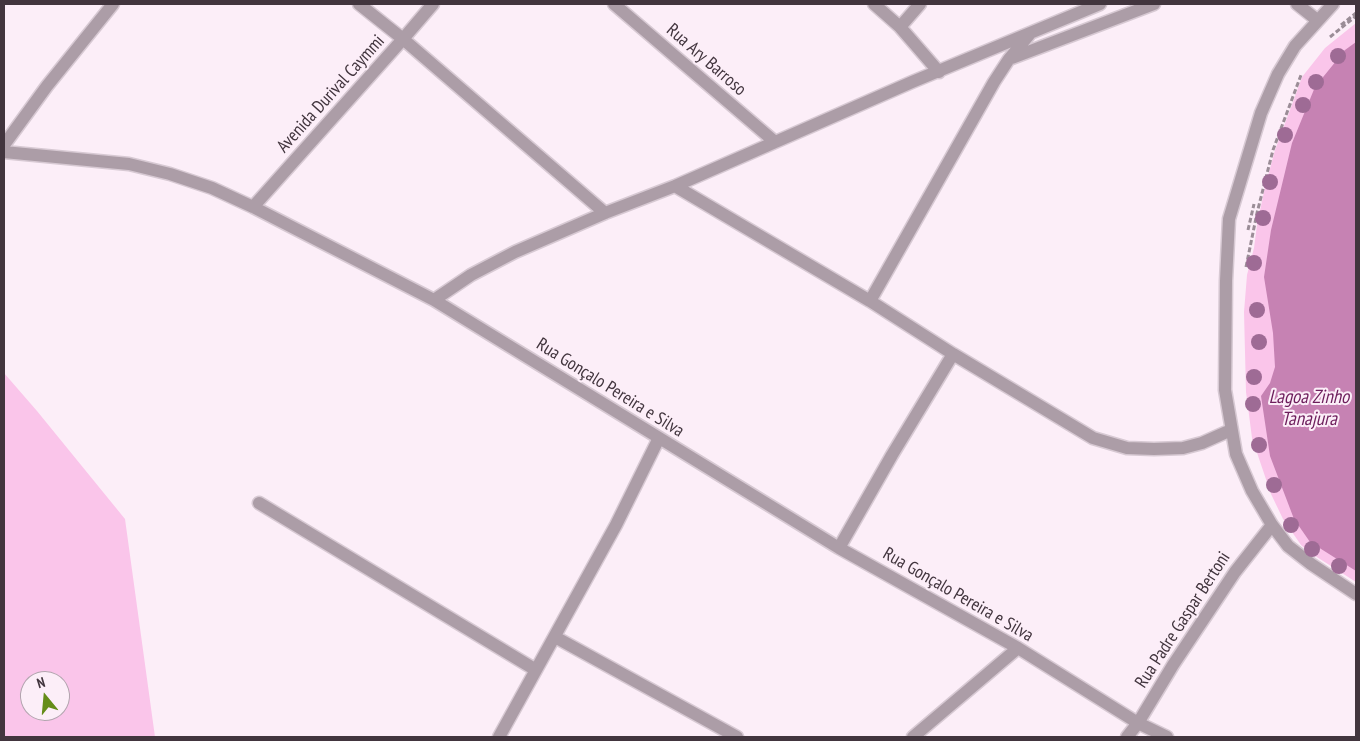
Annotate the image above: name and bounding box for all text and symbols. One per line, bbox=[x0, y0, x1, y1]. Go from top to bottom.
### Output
street label: Rua Ary Barroso bbox=[662, 19, 750, 101]
street label: Avenida Durival Caymmi bbox=[273, 31, 389, 157]
street label: Rua Gonçalo Pereira e Silva bbox=[532, 334, 688, 442]
water label: Lagoa Zinho Tanajura bbox=[1269, 387, 1349, 431]
street label: Rua Gonçalo Pereira e Silva bbox=[879, 543, 1037, 647]
street label: Rua Padre Gaspar Bertoni bbox=[1131, 548, 1235, 692]
north arrow bbox=[20, 671, 70, 721]
text: N bbox=[35, 673, 47, 692]

